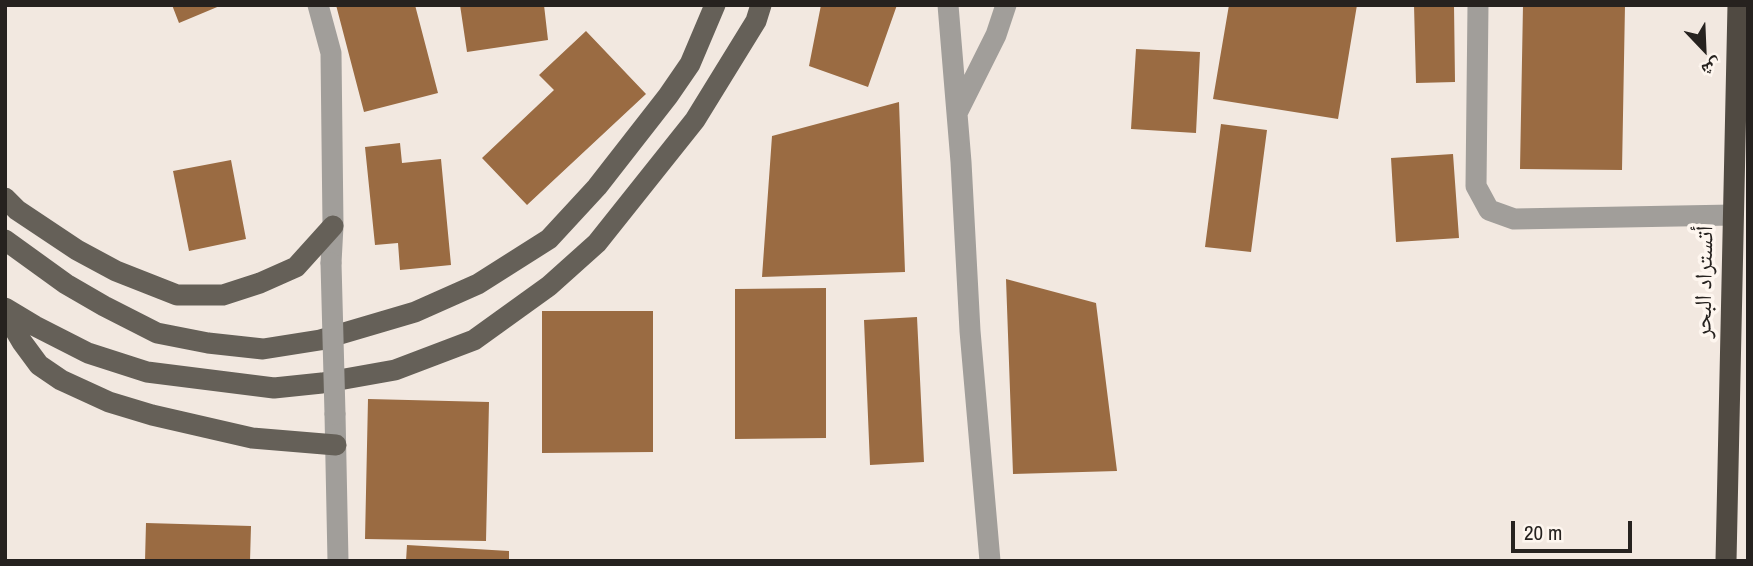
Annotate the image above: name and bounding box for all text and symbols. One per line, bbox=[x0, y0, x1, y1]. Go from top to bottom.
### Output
north arrow bbox=[1669, 14, 1739, 84]
text: ش bbox=[1698, 52, 1727, 84]
street label: أتستراد البحر bbox=[1690, 225, 1720, 339]
scale bar bbox=[1515, 506, 1636, 550]
text: 20 m bbox=[1524, 518, 1562, 547]

